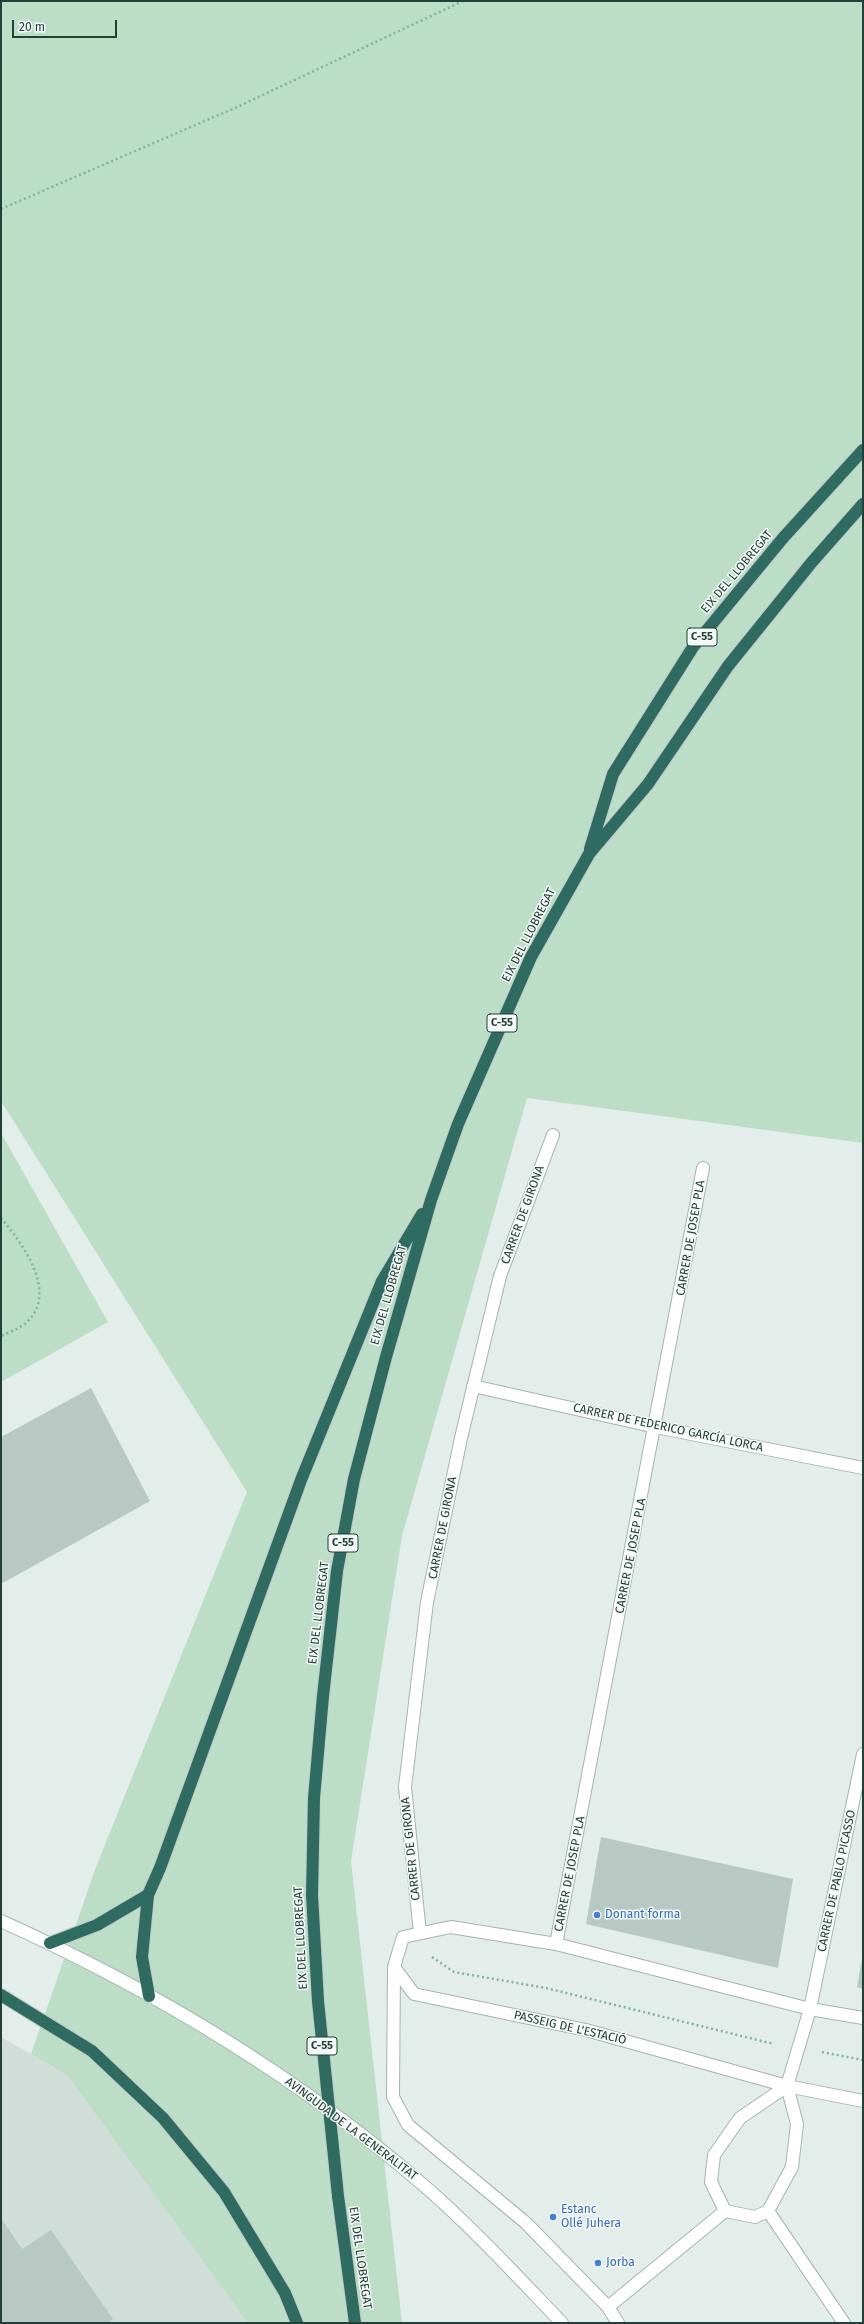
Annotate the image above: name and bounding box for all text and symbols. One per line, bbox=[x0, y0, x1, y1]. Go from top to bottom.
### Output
scale bar bbox=[14, 12, 119, 38]
text: 20 m bbox=[19, 20, 45, 34]
street label: EIX DEL LLOBREGAT bbox=[698, 528, 776, 616]
road number: C-55 bbox=[687, 628, 717, 646]
street label: EIX DEL LLOBREGAT bbox=[499, 886, 559, 984]
road number: C-55 bbox=[487, 1014, 517, 1032]
street label: CARRER DE GIRONA bbox=[498, 1164, 548, 1266]
street label: CARRER DE JOSEP PLA bbox=[674, 1179, 708, 1297]
street label: EIX DEL LLOBREGAT bbox=[368, 1243, 410, 1347]
street label: CARRER DE FEDERICO GARCÍA LORCA bbox=[572, 1401, 764, 1455]
street label: CARRER DE GIRONA bbox=[426, 1476, 460, 1580]
street label: CARRER DE JOSEP PLA bbox=[613, 1497, 649, 1615]
road number: C-55 bbox=[328, 1534, 358, 1552]
street label: EIX DEL LLOBREGAT bbox=[306, 1561, 332, 1665]
street label: CARRER DE GIRONA bbox=[398, 1797, 424, 1901]
street label: CARRER DE PABLO PICASSO bbox=[815, 1809, 859, 1953]
street label: CARRER DE JOSEP PLA bbox=[552, 1815, 588, 1933]
street label: EIX DEL LLOBREGAT bbox=[291, 1886, 311, 1990]
place label: Donant forma bbox=[605, 1908, 680, 1922]
marker: Donant forma bbox=[592, 1910, 602, 1920]
street label: PASSEIG DE L'ESTACIÓ bbox=[512, 2008, 628, 2048]
road number: C-55 bbox=[307, 2037, 337, 2055]
street label: AVINGUDA DE LA GENERALITAT bbox=[282, 2075, 420, 2183]
place label: Estanc Ollé Juhera bbox=[561, 2203, 621, 2231]
street label: EIX DEL LLOBREGAT bbox=[346, 2206, 374, 2310]
marker: Estanc Ollé Juhera bbox=[548, 2212, 558, 2222]
place label: Jorba bbox=[606, 2256, 635, 2270]
marker: Jorba bbox=[593, 2258, 603, 2268]

